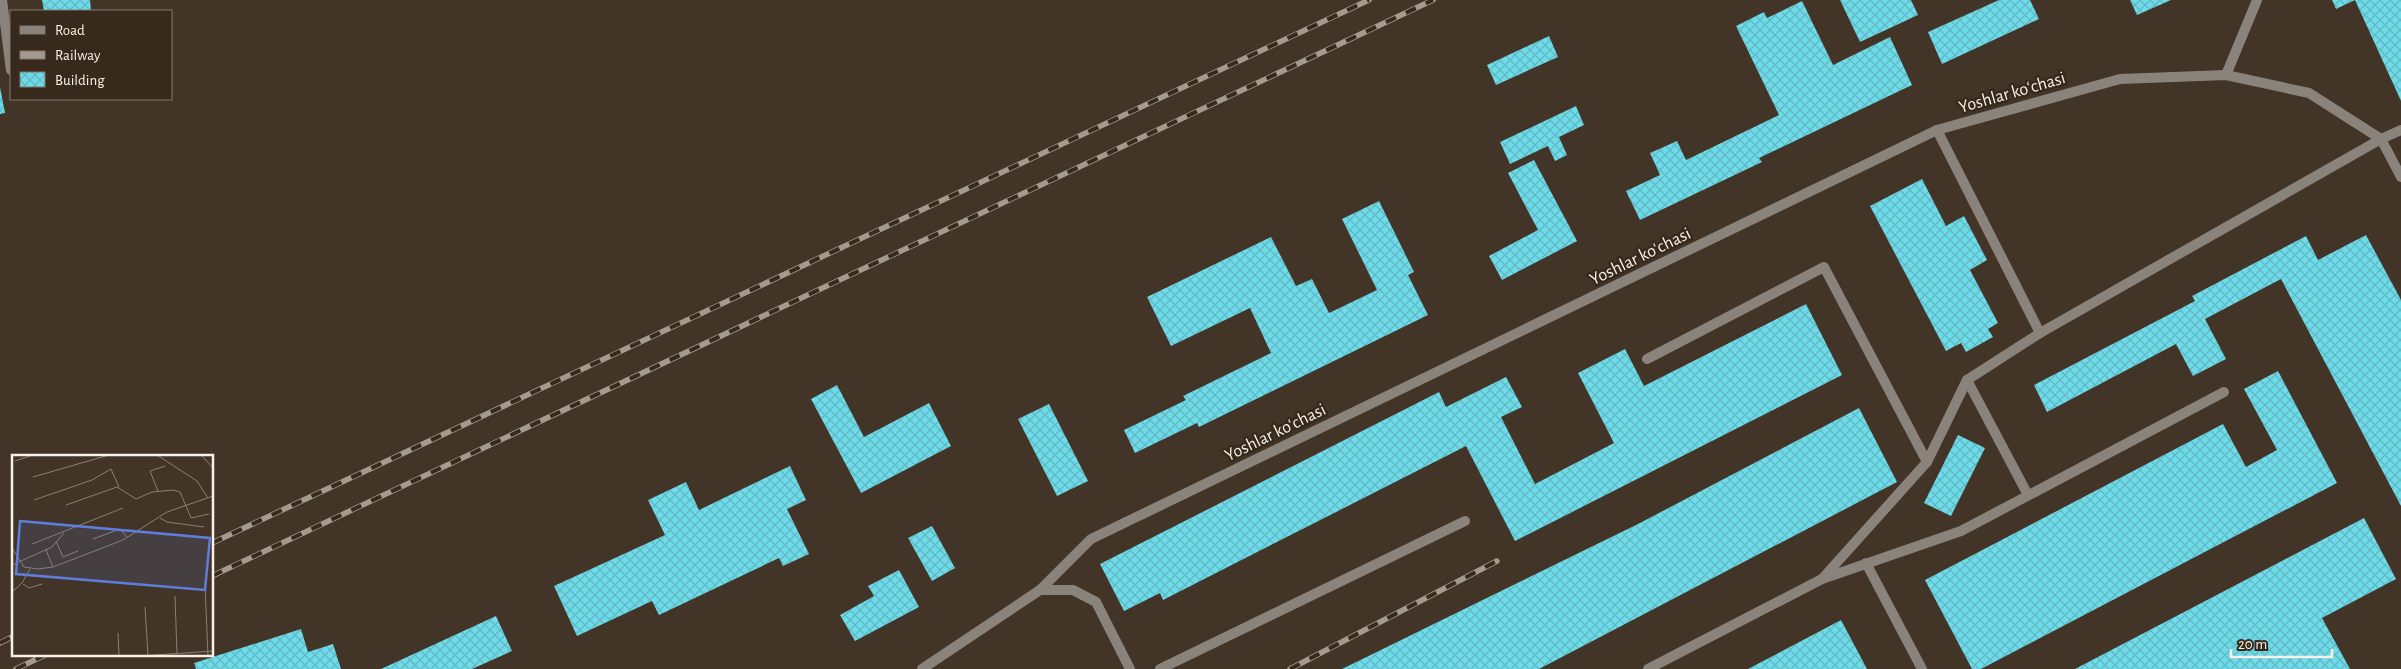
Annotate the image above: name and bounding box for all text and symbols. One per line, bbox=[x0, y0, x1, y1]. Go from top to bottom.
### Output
legend bbox=[10, 10, 172, 100]
text: Road bbox=[55, 23, 85, 38]
text: Railway bbox=[55, 48, 101, 63]
street label: Yoshlar koʻchasi bbox=[1957, 69, 2068, 117]
text: Building bbox=[55, 73, 105, 88]
street label: Yoshlar koʻchasi bbox=[1587, 225, 1694, 289]
street label: Yoshlar koʻchasi bbox=[1222, 401, 1329, 465]
inset map bbox=[12, 455, 214, 656]
scale bar bbox=[2231, 626, 2332, 658]
text: 20 m bbox=[2238, 637, 2267, 652]

